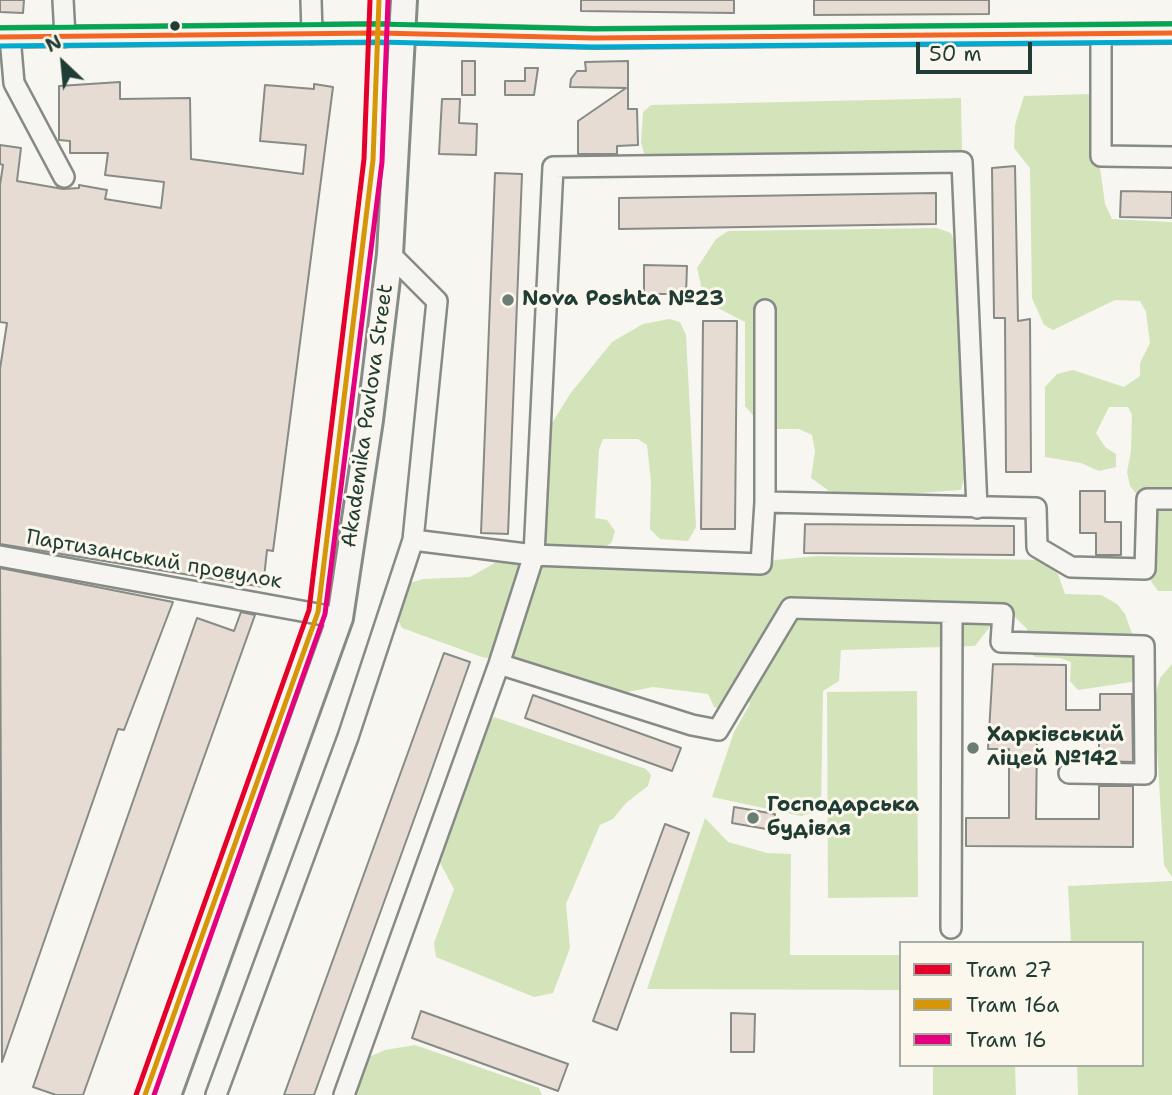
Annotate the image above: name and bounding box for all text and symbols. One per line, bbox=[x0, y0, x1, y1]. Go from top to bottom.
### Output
unlabelled marker bbox=[168, 19, 182, 33]
north arrow bbox=[28, 28, 98, 98]
scale bar bbox=[920, 28, 1036, 72]
text: N bbox=[41, 29, 66, 58]
text: 50 m bbox=[929, 40, 982, 68]
street label: Akademika Pavlova Street bbox=[337, 283, 399, 549]
place label: Nova Poshta №23 bbox=[522, 287, 724, 313]
marker: Nova Poshta №23 bbox=[500, 292, 516, 308]
street label: Партизанський провулок bbox=[24, 525, 284, 595]
place label: Харківський ліцей №142 bbox=[987, 723, 1124, 773]
marker: Харківський ліцей №142 bbox=[965, 740, 981, 756]
place label: Господарська будівля bbox=[767, 793, 919, 843]
marker: Господарська будівля bbox=[745, 810, 761, 826]
legend bbox=[899, 941, 1144, 1067]
text: Tram 27 bbox=[966, 956, 1052, 984]
text: Tram 16a bbox=[966, 991, 1059, 1019]
text: Tram 16 bbox=[966, 1026, 1047, 1054]

